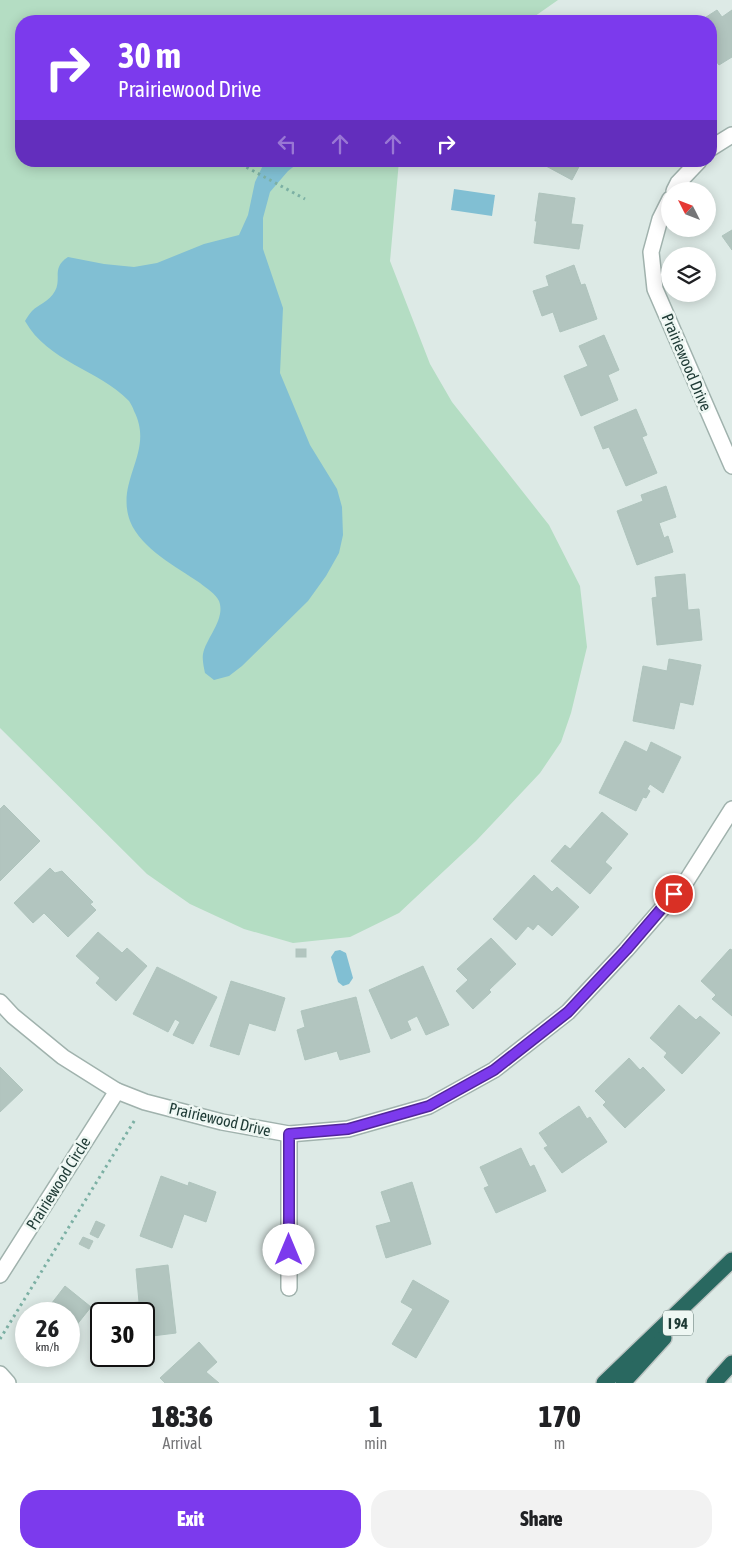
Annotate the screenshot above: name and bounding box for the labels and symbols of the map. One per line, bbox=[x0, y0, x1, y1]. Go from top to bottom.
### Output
north arrow bbox=[661, 182, 716, 238]
street label: Prairiewood Drive bbox=[658, 311, 716, 413]
pin bbox=[653, 873, 695, 915]
street label: Prairiewood Drive bbox=[167, 1099, 273, 1139]
street label: Prairiewood Circle bbox=[22, 1133, 94, 1233]
position arrow bbox=[262, 1223, 314, 1275]
speed limit sign: 30 bbox=[90, 1302, 155, 1367]
road number: I 94 bbox=[663, 1310, 693, 1336]

